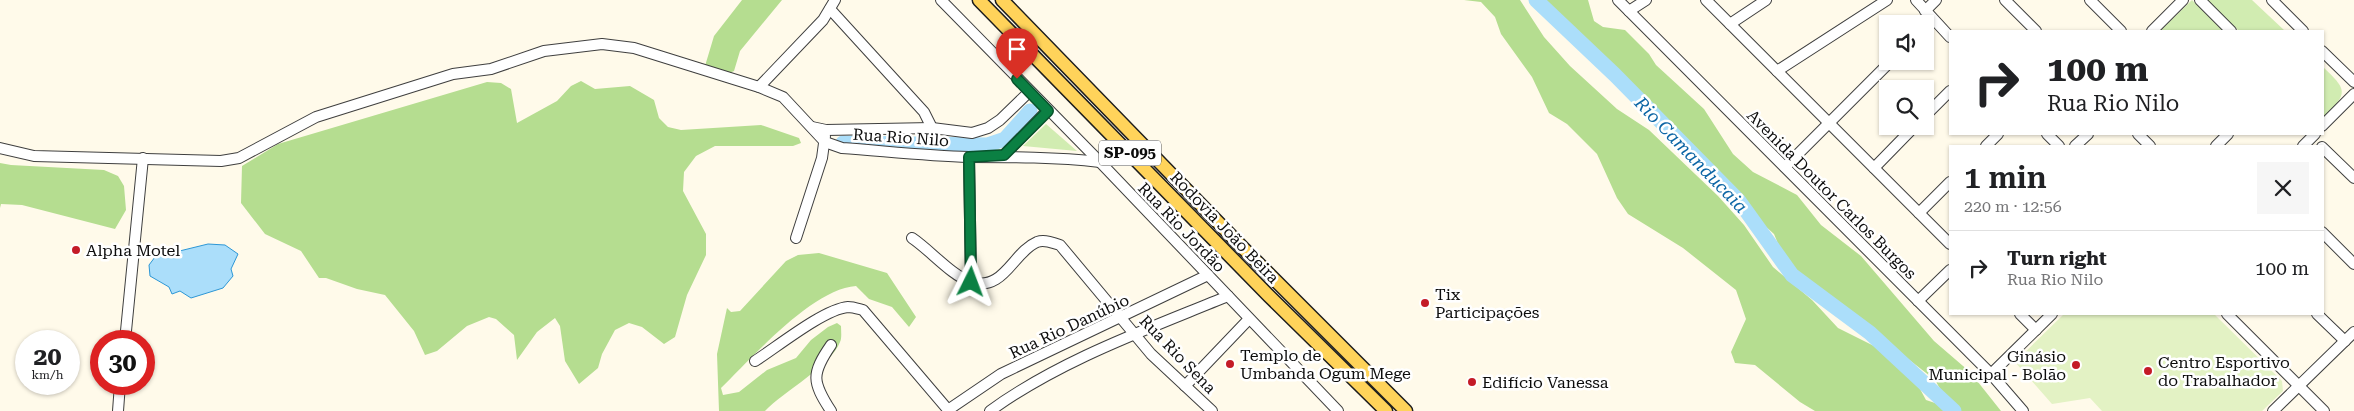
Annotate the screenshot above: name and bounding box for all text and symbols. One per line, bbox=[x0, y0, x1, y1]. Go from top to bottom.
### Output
map controls bbox=[1879, 15, 1934, 135]
button: sound bbox=[1879, 15, 1934, 70]
pin bbox=[996, 28, 1038, 79]
icon: arrive bbox=[1003, 35, 1031, 63]
text: 100 m bbox=[2047, 49, 2148, 90]
icon: right bbox=[1964, 50, 2029, 115]
button: search bbox=[1879, 80, 1934, 135]
text: Rua Rio Nilo bbox=[2047, 91, 2179, 116]
water label: Rio Camanducaia bbox=[1630, 92, 1752, 217]
street label: Avenida Doutor Carlos Burgos bbox=[1743, 106, 1920, 283]
street label: Rua Rio Nilo bbox=[852, 125, 950, 150]
road number: SP-095 bbox=[1099, 140, 1161, 166]
text: 1 min bbox=[1964, 160, 2047, 195]
button: close bbox=[2257, 162, 2309, 214]
street label: Rodovia João Beira bbox=[1166, 167, 1283, 287]
street label: Rua Rio Jordão bbox=[1134, 179, 1229, 276]
text: 220 m · 12:56 bbox=[1964, 197, 2062, 216]
place label: Alpha Motel bbox=[86, 241, 180, 260]
marker: Alpha Motel bbox=[70, 244, 82, 256]
text: Turn right bbox=[2007, 247, 2107, 270]
icon: right bbox=[1964, 254, 1992, 282]
position arrow bbox=[944, 255, 996, 307]
text: 100 m bbox=[2255, 257, 2309, 280]
text: Rua Rio Nilo bbox=[2007, 270, 2103, 289]
place label: Tix Participações bbox=[1435, 285, 1540, 322]
street label: Rua Rio Danúbio bbox=[1006, 290, 1132, 363]
marker: Tix Participações bbox=[1419, 297, 1431, 309]
street label: Rua Rio Sena bbox=[1136, 311, 1220, 398]
speed limit sign: 30 bbox=[90, 330, 155, 395]
text: 20 bbox=[33, 342, 62, 371]
place label: Templo de Umbanda Ogum Mege bbox=[1240, 346, 1411, 383]
place label: Ginásio Municipal - Bolão bbox=[1928, 347, 2066, 384]
place label: Centro Esportivo do Trabalhador bbox=[2158, 353, 2290, 390]
marker: Templo de Umbanda Ogum Mege bbox=[1224, 358, 1236, 370]
marker: Ginásio Municipal - Bolão bbox=[2070, 359, 2082, 371]
marker: Centro Esportivo do Trabalhador bbox=[2142, 365, 2154, 377]
text: km/h bbox=[31, 368, 64, 382]
place label: Edifício Vanessa bbox=[1482, 373, 1609, 392]
marker: Edifício Vanessa bbox=[1466, 376, 1478, 388]

